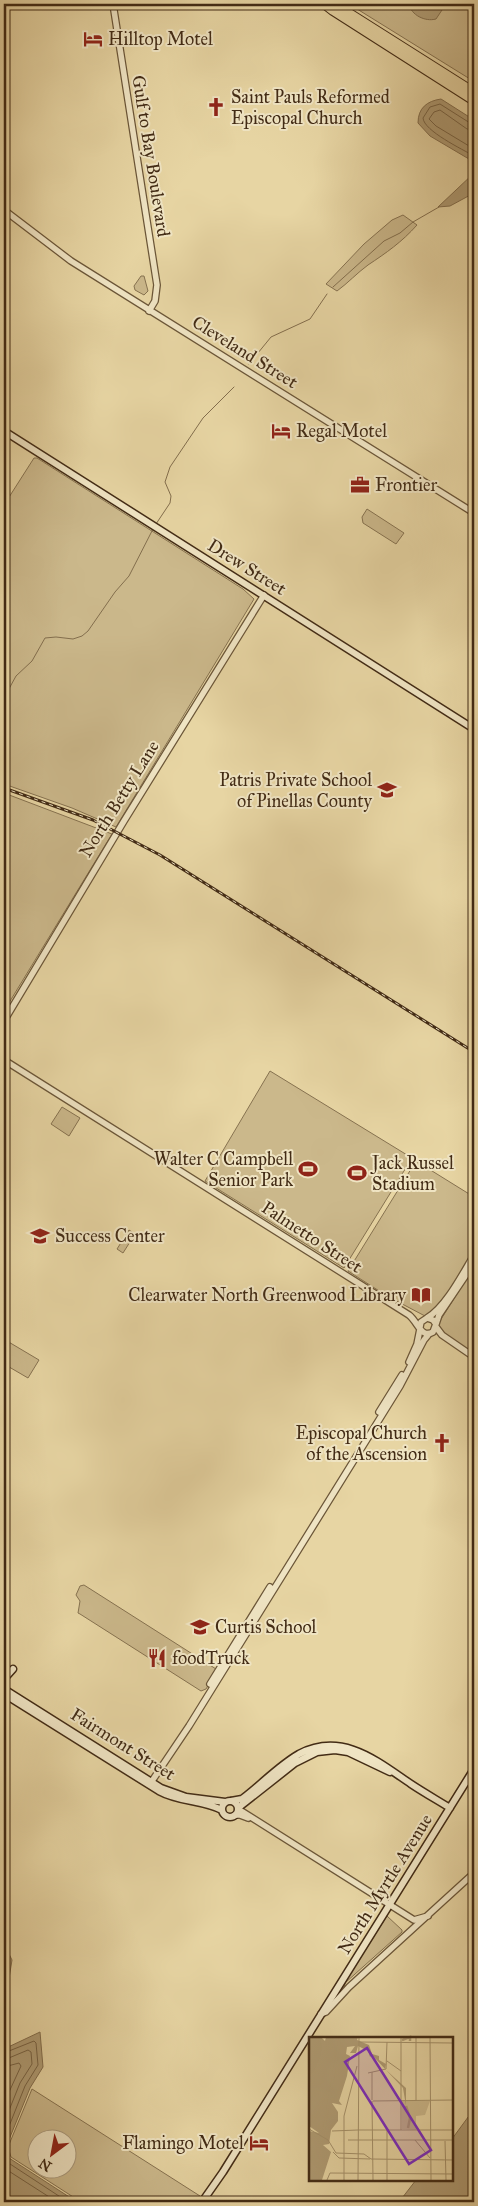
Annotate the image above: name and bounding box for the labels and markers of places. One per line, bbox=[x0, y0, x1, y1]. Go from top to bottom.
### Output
hotel icon: Hilltop Motel bbox=[82, 28, 104, 50]
place label: Hilltop Motel bbox=[108, 28, 213, 50]
place label: Saint Pauls Reformed Episcopal Church bbox=[231, 86, 390, 129]
church icon: Saint Pauls Reformed Episcopal Church bbox=[205, 96, 227, 118]
hotel icon: Regal Motel bbox=[270, 420, 292, 442]
place label: Regal Motel bbox=[296, 420, 387, 443]
office icon: Frontier bbox=[349, 474, 371, 496]
place label: Frontier bbox=[375, 474, 438, 496]
place label: Patris Private School of Pinellas County bbox=[219, 769, 373, 812]
school or university icon: Patris Private School of Pinellas County bbox=[376, 779, 398, 801]
place label: Walter C Campbell Senior Park bbox=[154, 1148, 294, 1191]
place label: Jack Russel Stadium bbox=[370, 1152, 454, 1195]
sports icon: Walter C Campbell Senior Park bbox=[297, 1158, 319, 1180]
sports icon: Jack Russel Stadium bbox=[346, 1162, 368, 1184]
school or university icon: Success Center bbox=[29, 1225, 51, 1247]
place label: Success Center bbox=[55, 1225, 165, 1247]
place label: Clearwater North Greenwood Library bbox=[128, 1284, 407, 1306]
library icon: Clearwater North Greenwood Library bbox=[410, 1284, 432, 1306]
place label: Episcopal Church of the Ascension bbox=[295, 1422, 427, 1465]
church icon: Episcopal Church of the Ascension bbox=[431, 1432, 453, 1454]
school or university icon: Curtis School bbox=[189, 1616, 211, 1638]
place label: Curtis School bbox=[215, 1616, 317, 1638]
restaurant icon: foodTruck bbox=[146, 1647, 168, 1669]
place label: foodTruck bbox=[172, 1647, 250, 1669]
place label: Flamingo Motel bbox=[122, 2132, 244, 2155]
hotel icon: Flamingo Motel bbox=[248, 2132, 270, 2154]

